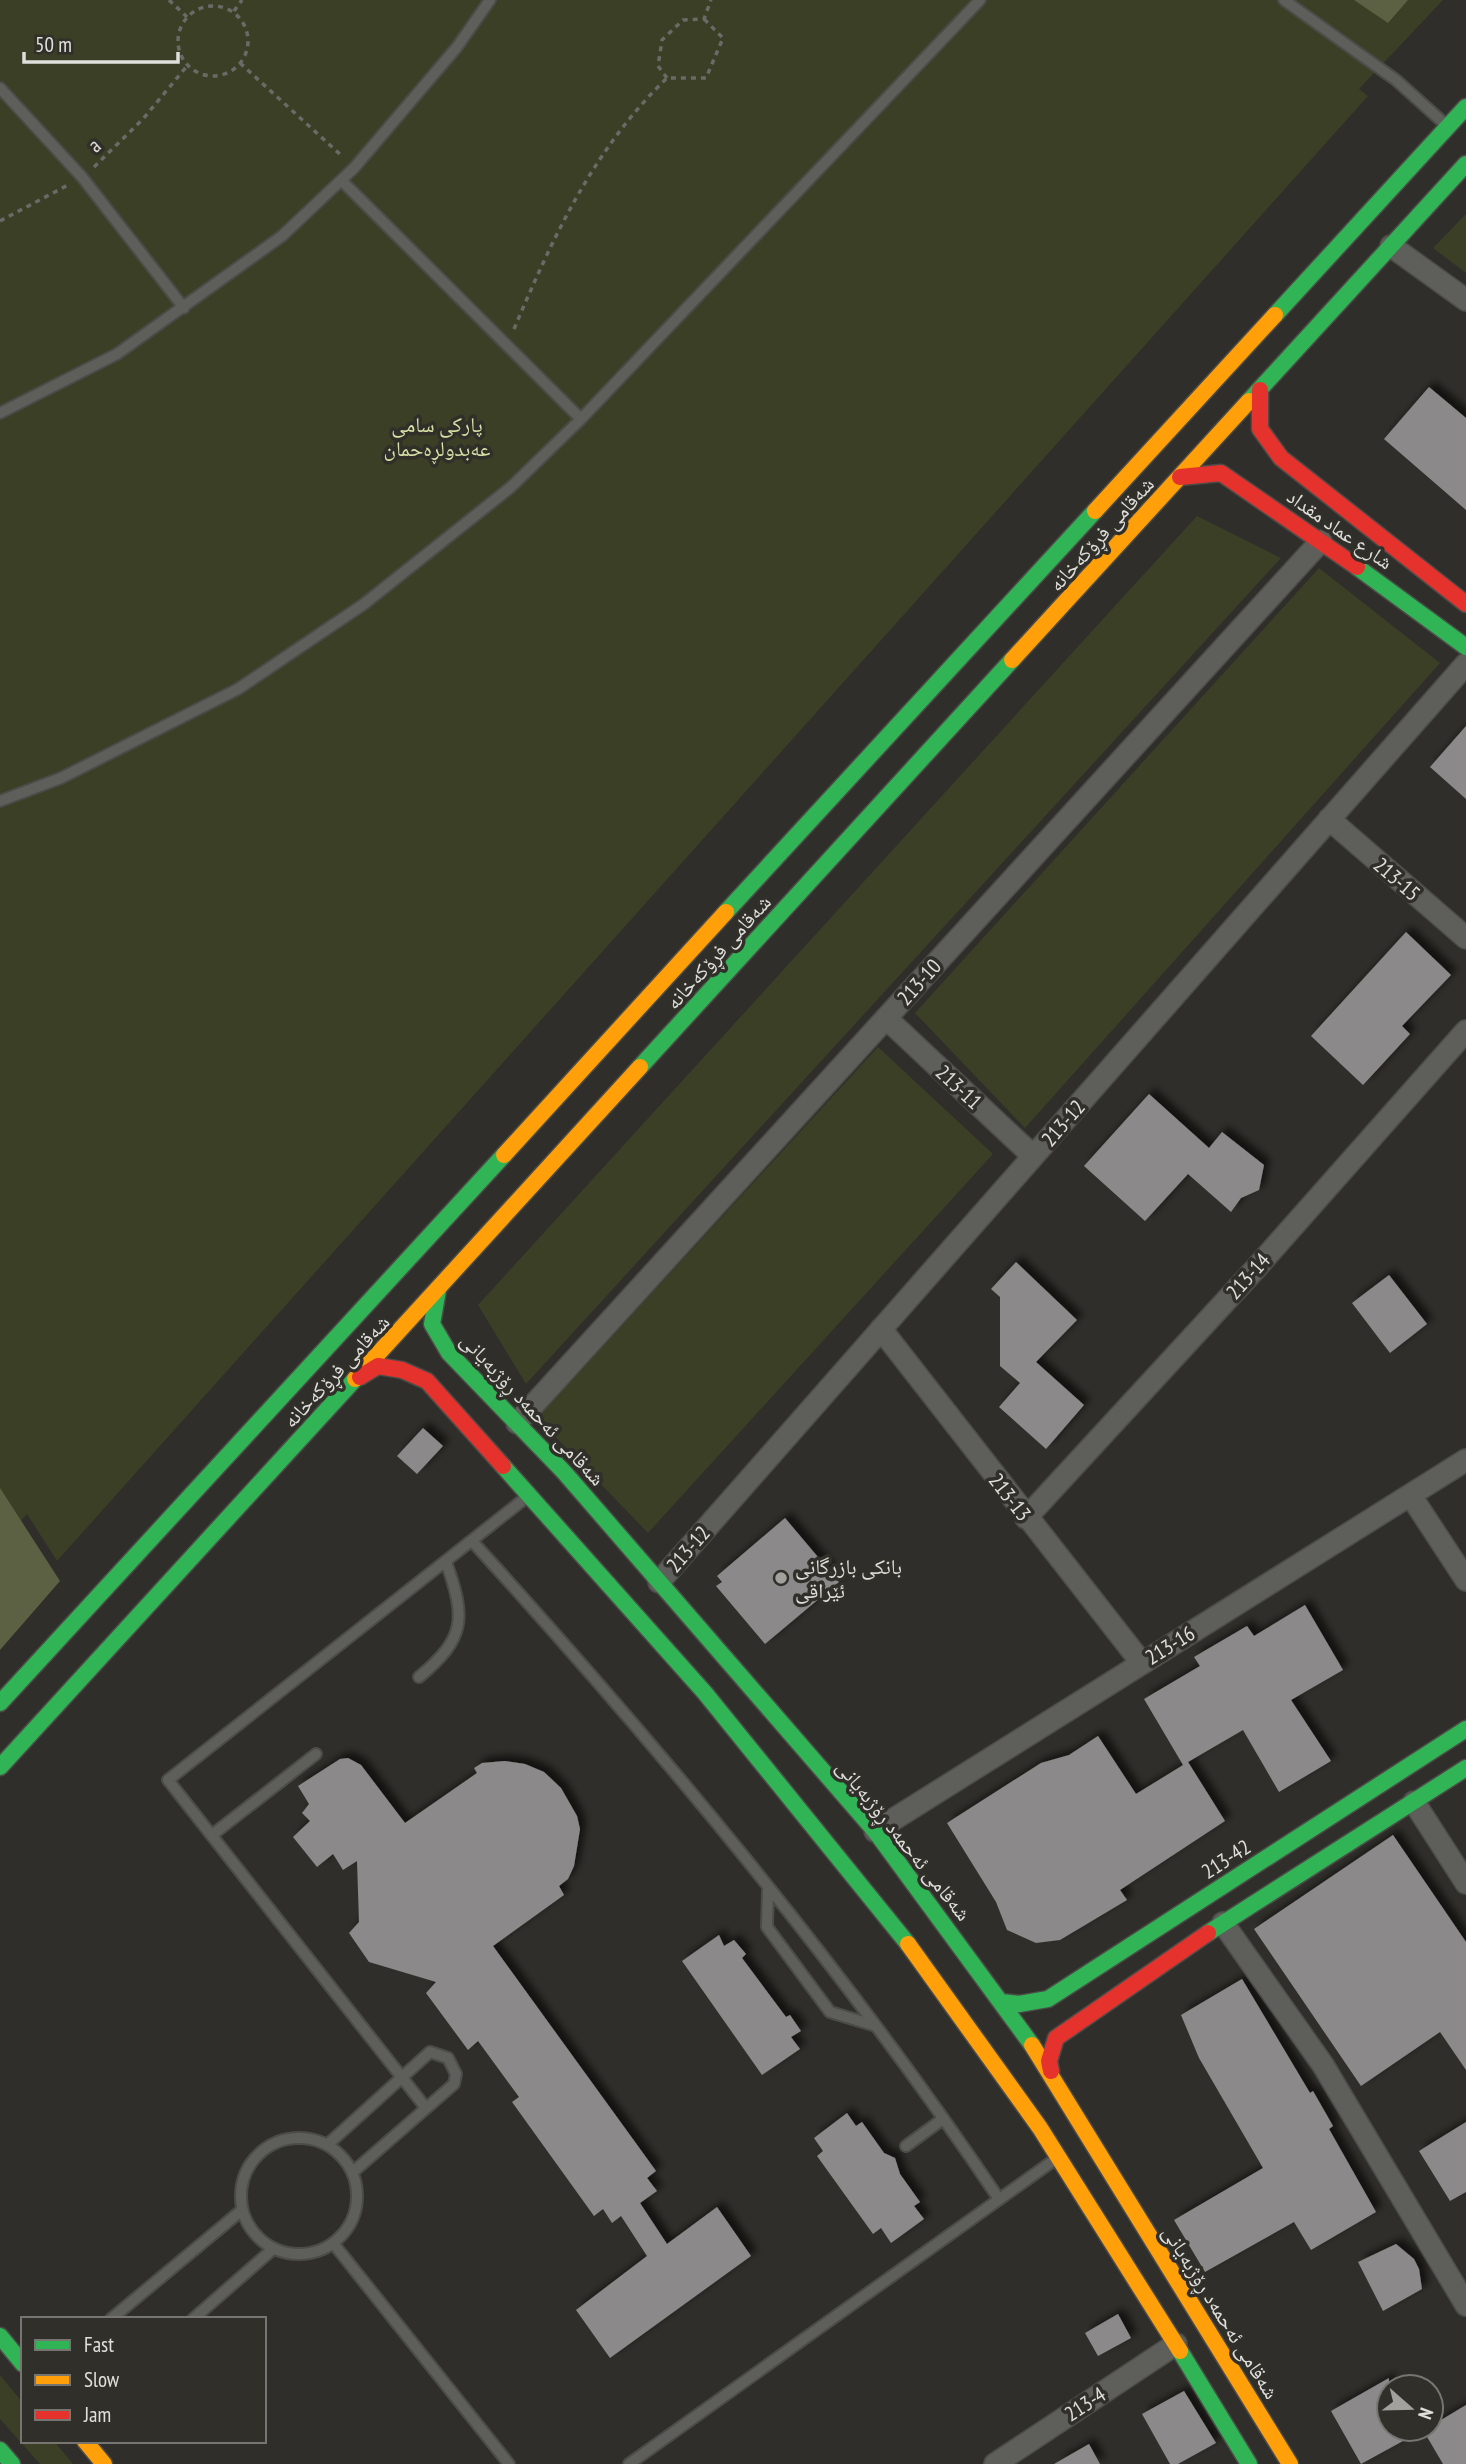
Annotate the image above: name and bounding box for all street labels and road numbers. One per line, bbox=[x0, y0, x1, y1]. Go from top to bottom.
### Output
street label: a bbox=[82, 132, 106, 158]
street label: شەقامی فڕۆکەخانە bbox=[1042, 471, 1162, 599]
street label: شارع عماد مقداد bbox=[1282, 483, 1398, 575]
street label: 213-15 bbox=[1368, 851, 1426, 907]
street label: شەقامی فڕۆکەخانە bbox=[659, 889, 779, 1017]
street label: 213-10 bbox=[891, 953, 947, 1011]
street label: 213-11 bbox=[930, 1059, 988, 1115]
street label: 213-12 bbox=[1035, 1094, 1091, 1152]
street label: 213-14 bbox=[1220, 1247, 1276, 1305]
street label: شەقامی فڕۆکەخانە bbox=[277, 1309, 398, 1436]
street label: شەقامی ئەحمەد ڕۆژبەیانی bbox=[452, 1327, 611, 1494]
street label: 213-13 bbox=[983, 1468, 1037, 1526]
street label: 213-12 bbox=[660, 1520, 716, 1578]
street label: 213-16 bbox=[1140, 1619, 1200, 1671]
street label: شەقامی ئەحمەد ڕۆژبەیانی bbox=[828, 1754, 977, 1928]
street label: 213-42 bbox=[1196, 1833, 1256, 1885]
street label: شەقامی ئەحمەد ڕۆژبەیانی bbox=[1154, 2220, 1285, 2406]
street label: 213-4 bbox=[1059, 2380, 1111, 2427]

